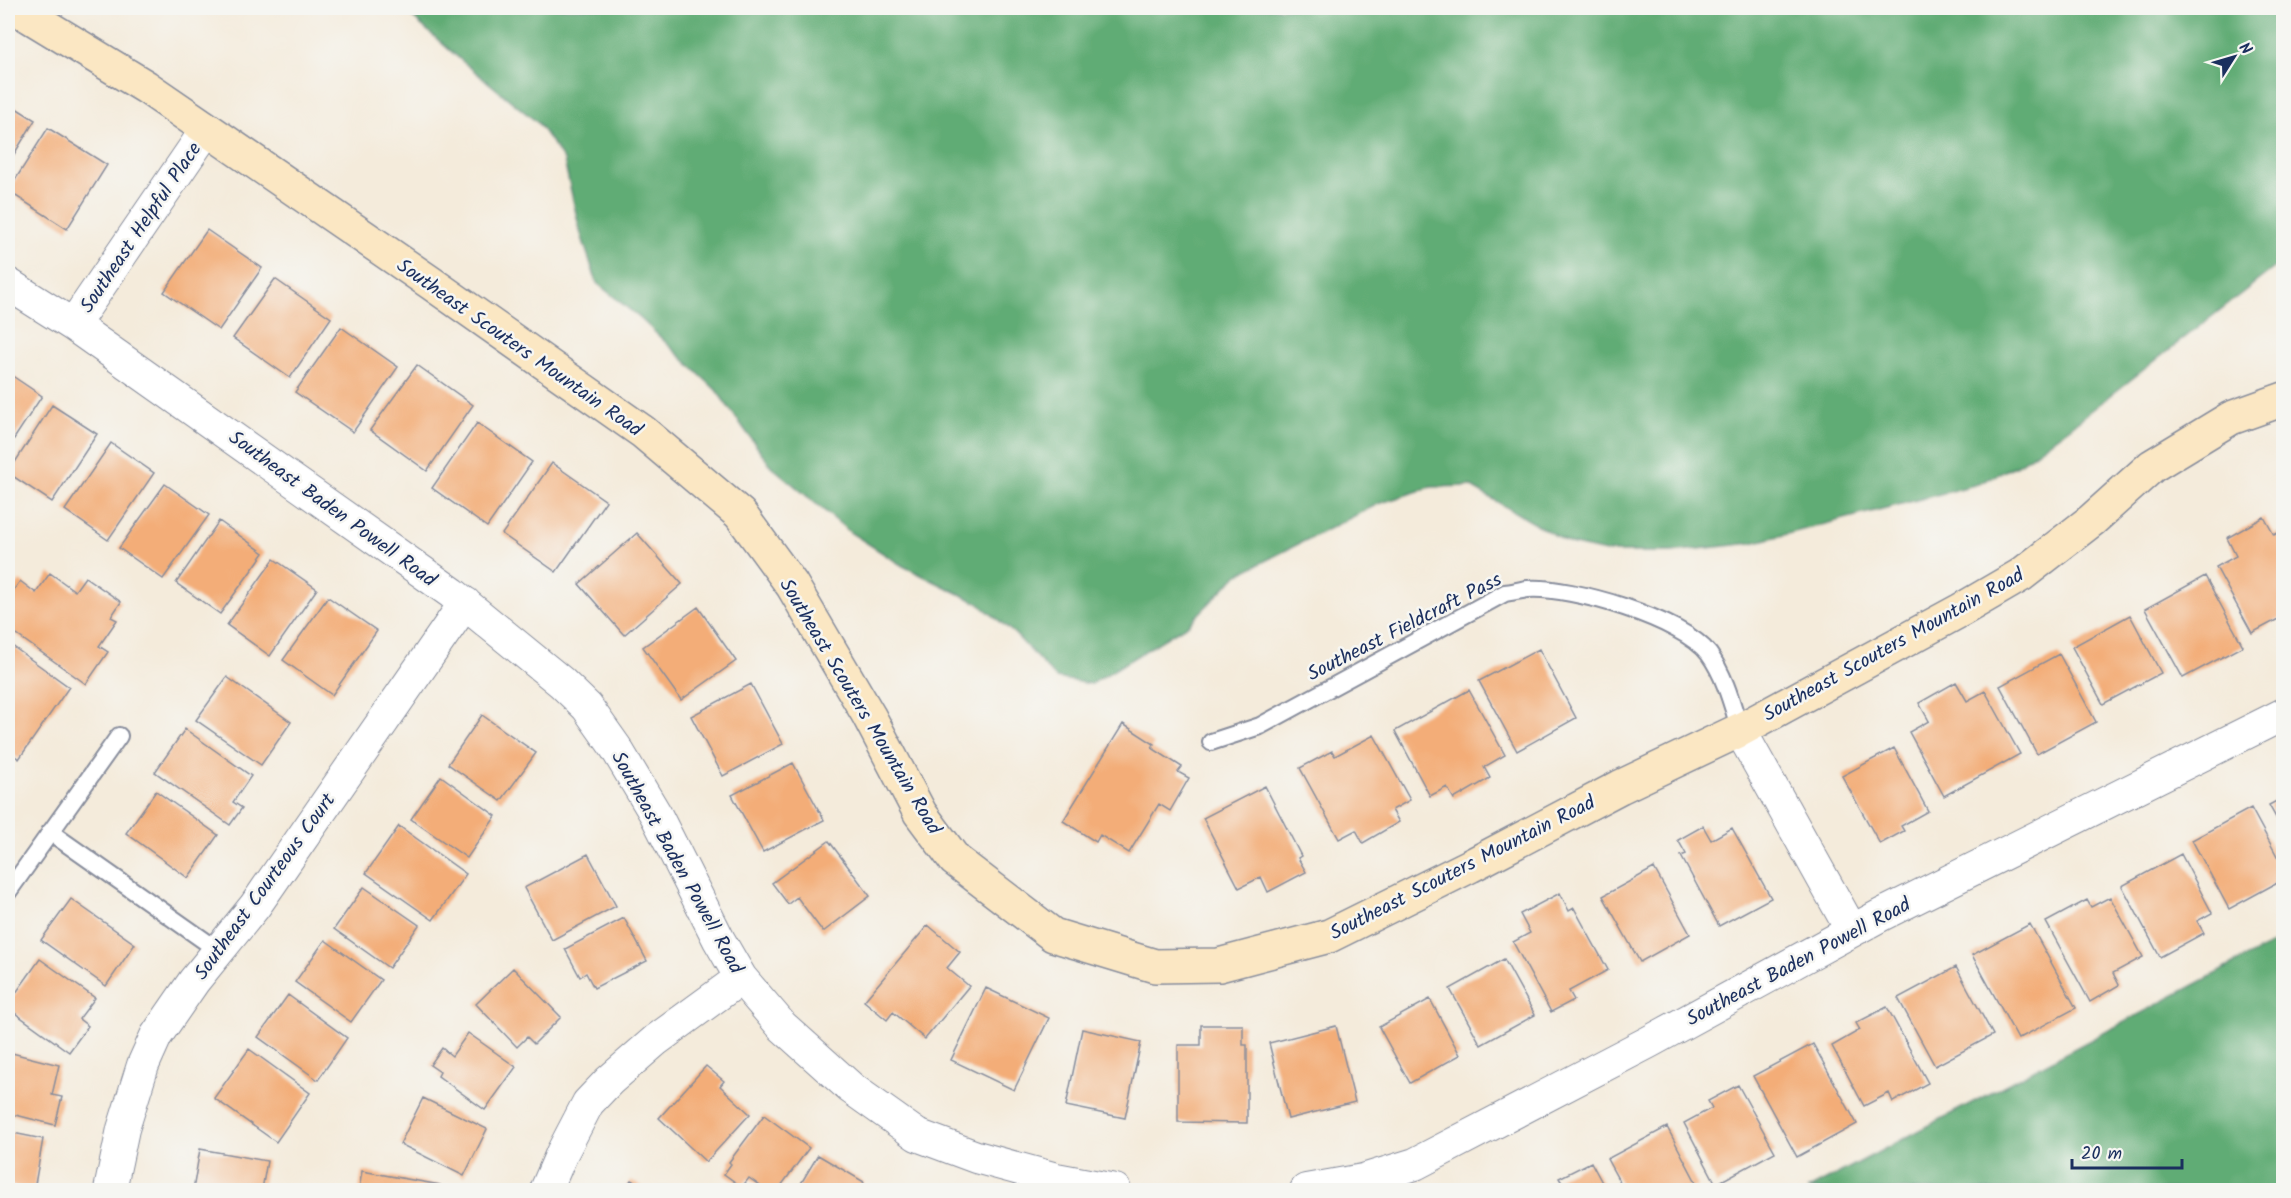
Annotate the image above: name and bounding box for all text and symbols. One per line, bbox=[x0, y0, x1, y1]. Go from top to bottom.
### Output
north arrow bbox=[2204, 27, 2264, 87]
text: N bbox=[2232, 37, 2258, 60]
street label: Southeast Helpful Place bbox=[72, 136, 211, 320]
street label: Southeast Scouters Mountain Road bbox=[389, 251, 649, 447]
street label: Southeast Baden Powell Road bbox=[221, 423, 443, 597]
street label: Southeast Scouters Mountain Road bbox=[1758, 560, 2031, 731]
street label: Southeast Fieldcraft Pass bbox=[1302, 565, 1508, 691]
street label: Southeast Scouters Mountain Road bbox=[770, 573, 949, 842]
street label: Southeast Baden Powell Road bbox=[602, 746, 751, 981]
street label: Southeast Courteous Court bbox=[187, 787, 345, 987]
street label: Southeast Scouters Mountain Road bbox=[1325, 787, 1602, 950]
street label: Southeast Baden Powell Road bbox=[1681, 889, 1918, 1036]
scale bar bbox=[2072, 1132, 2182, 1170]
text: 20 m bbox=[2081, 1140, 2122, 1169]

